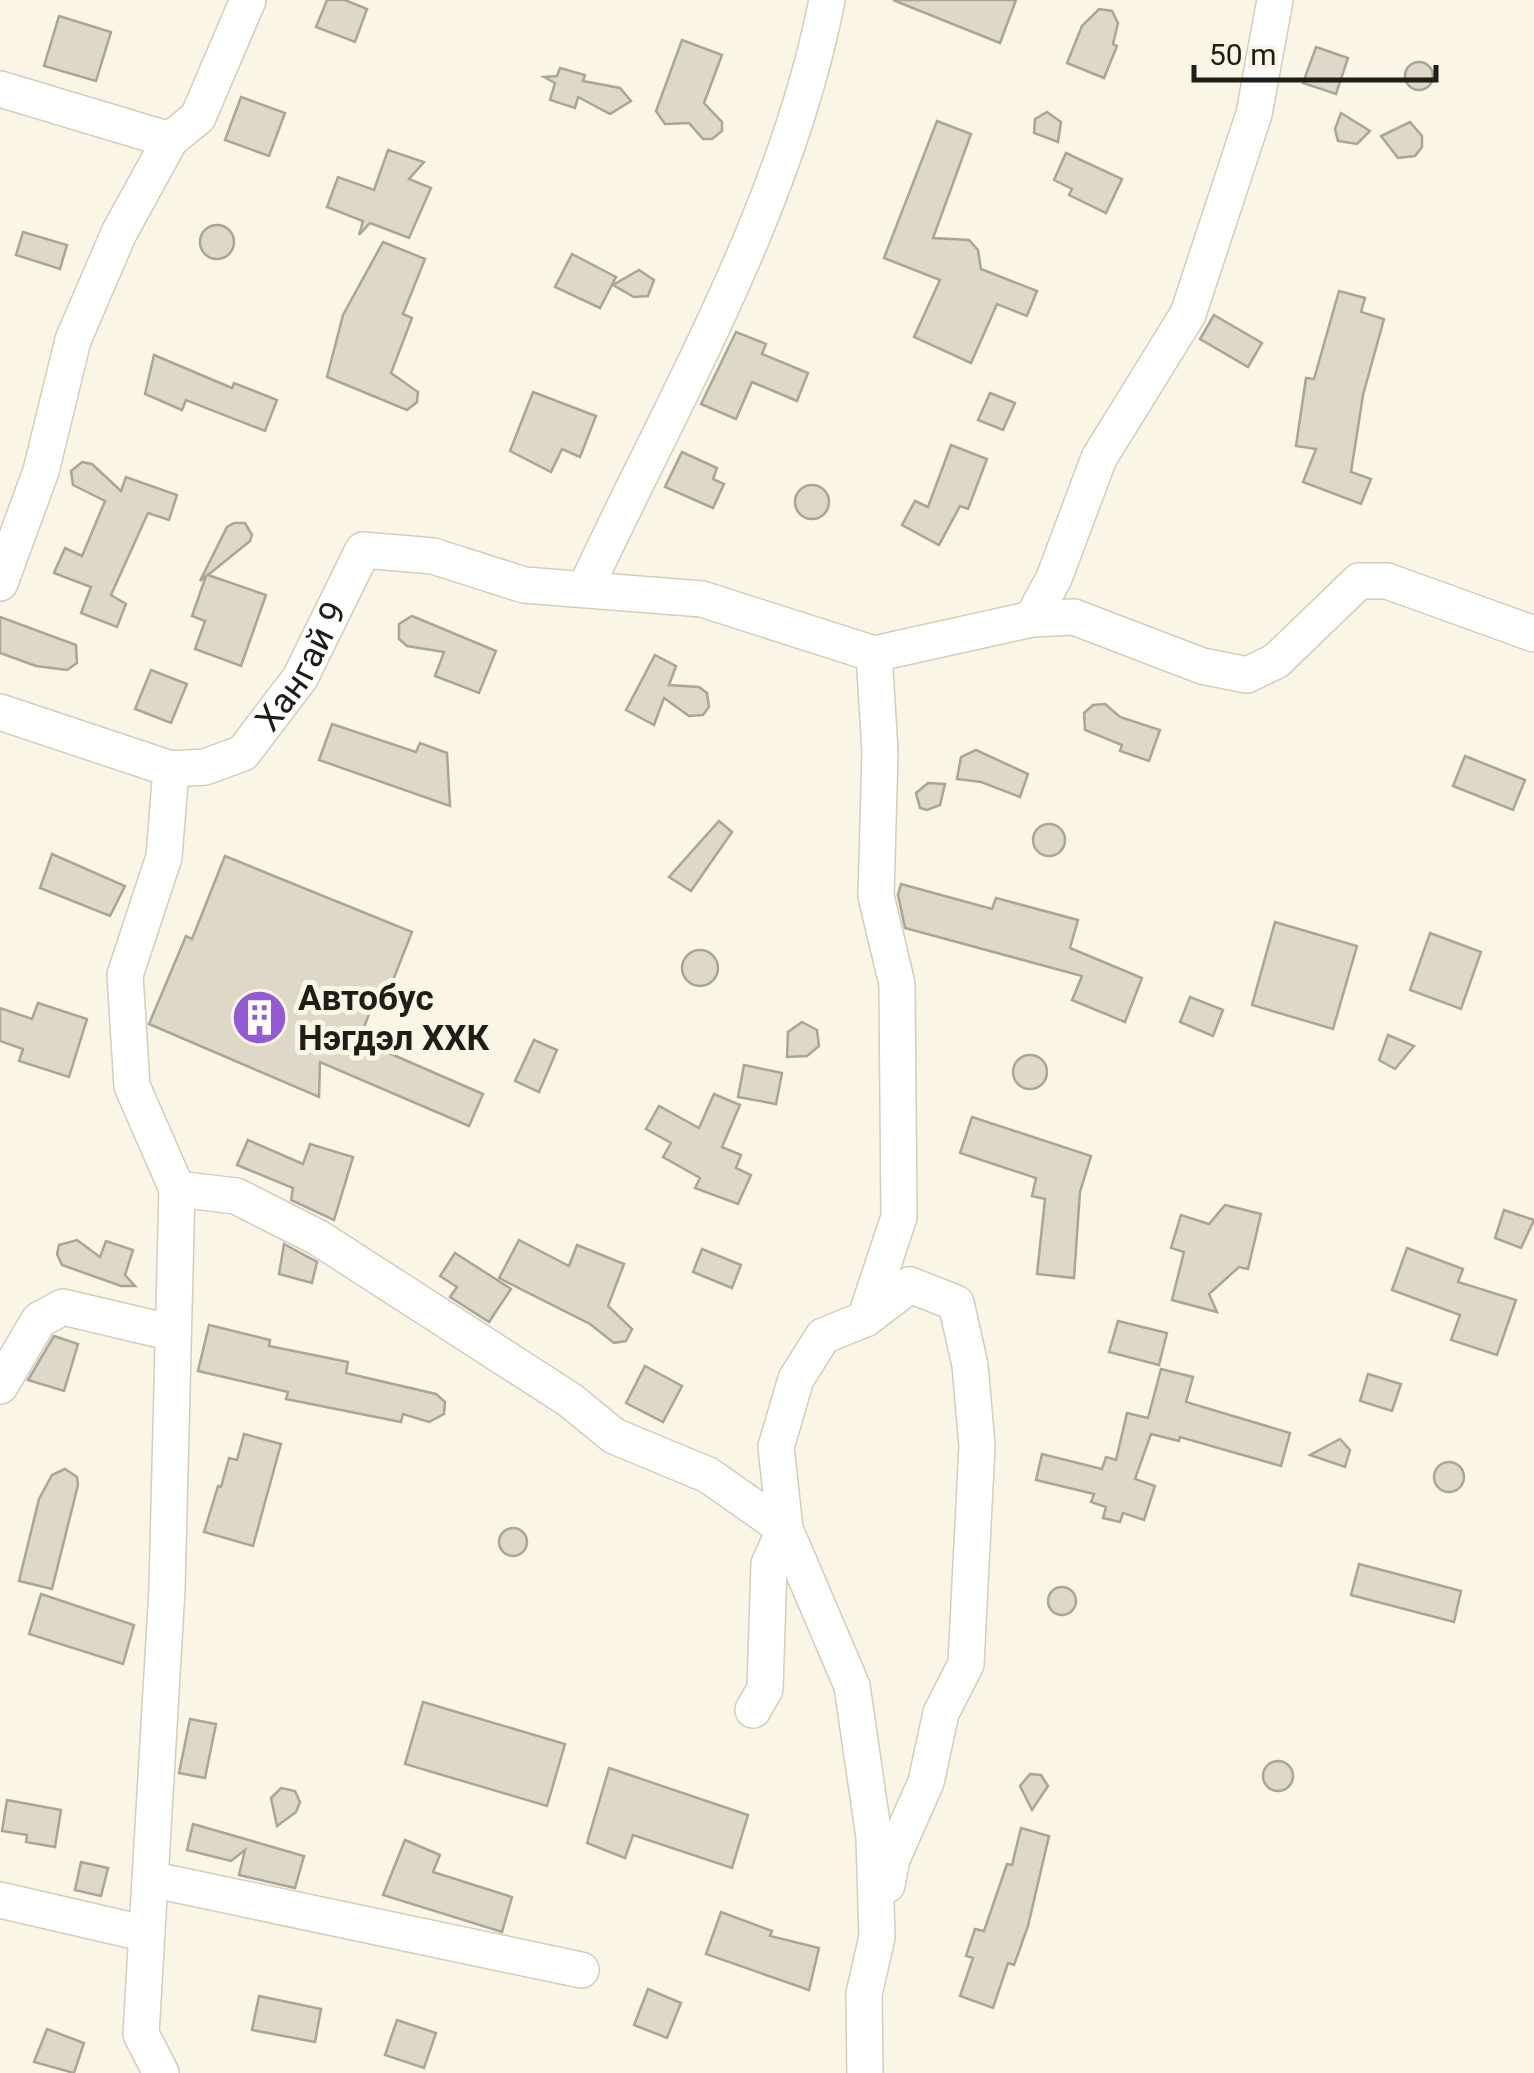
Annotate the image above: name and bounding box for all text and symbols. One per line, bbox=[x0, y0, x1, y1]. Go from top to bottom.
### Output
scale bar bbox=[1194, 20, 1436, 82]
text: 50 m bbox=[1209, 37, 1276, 72]
street label: Хангай 9 bbox=[247, 595, 355, 739]
place label: Автобус Нэгдэл ХХК bbox=[298, 978, 489, 1059]
building icon: Автобус Нэгдэл ХХК bbox=[229, 988, 289, 1048]

